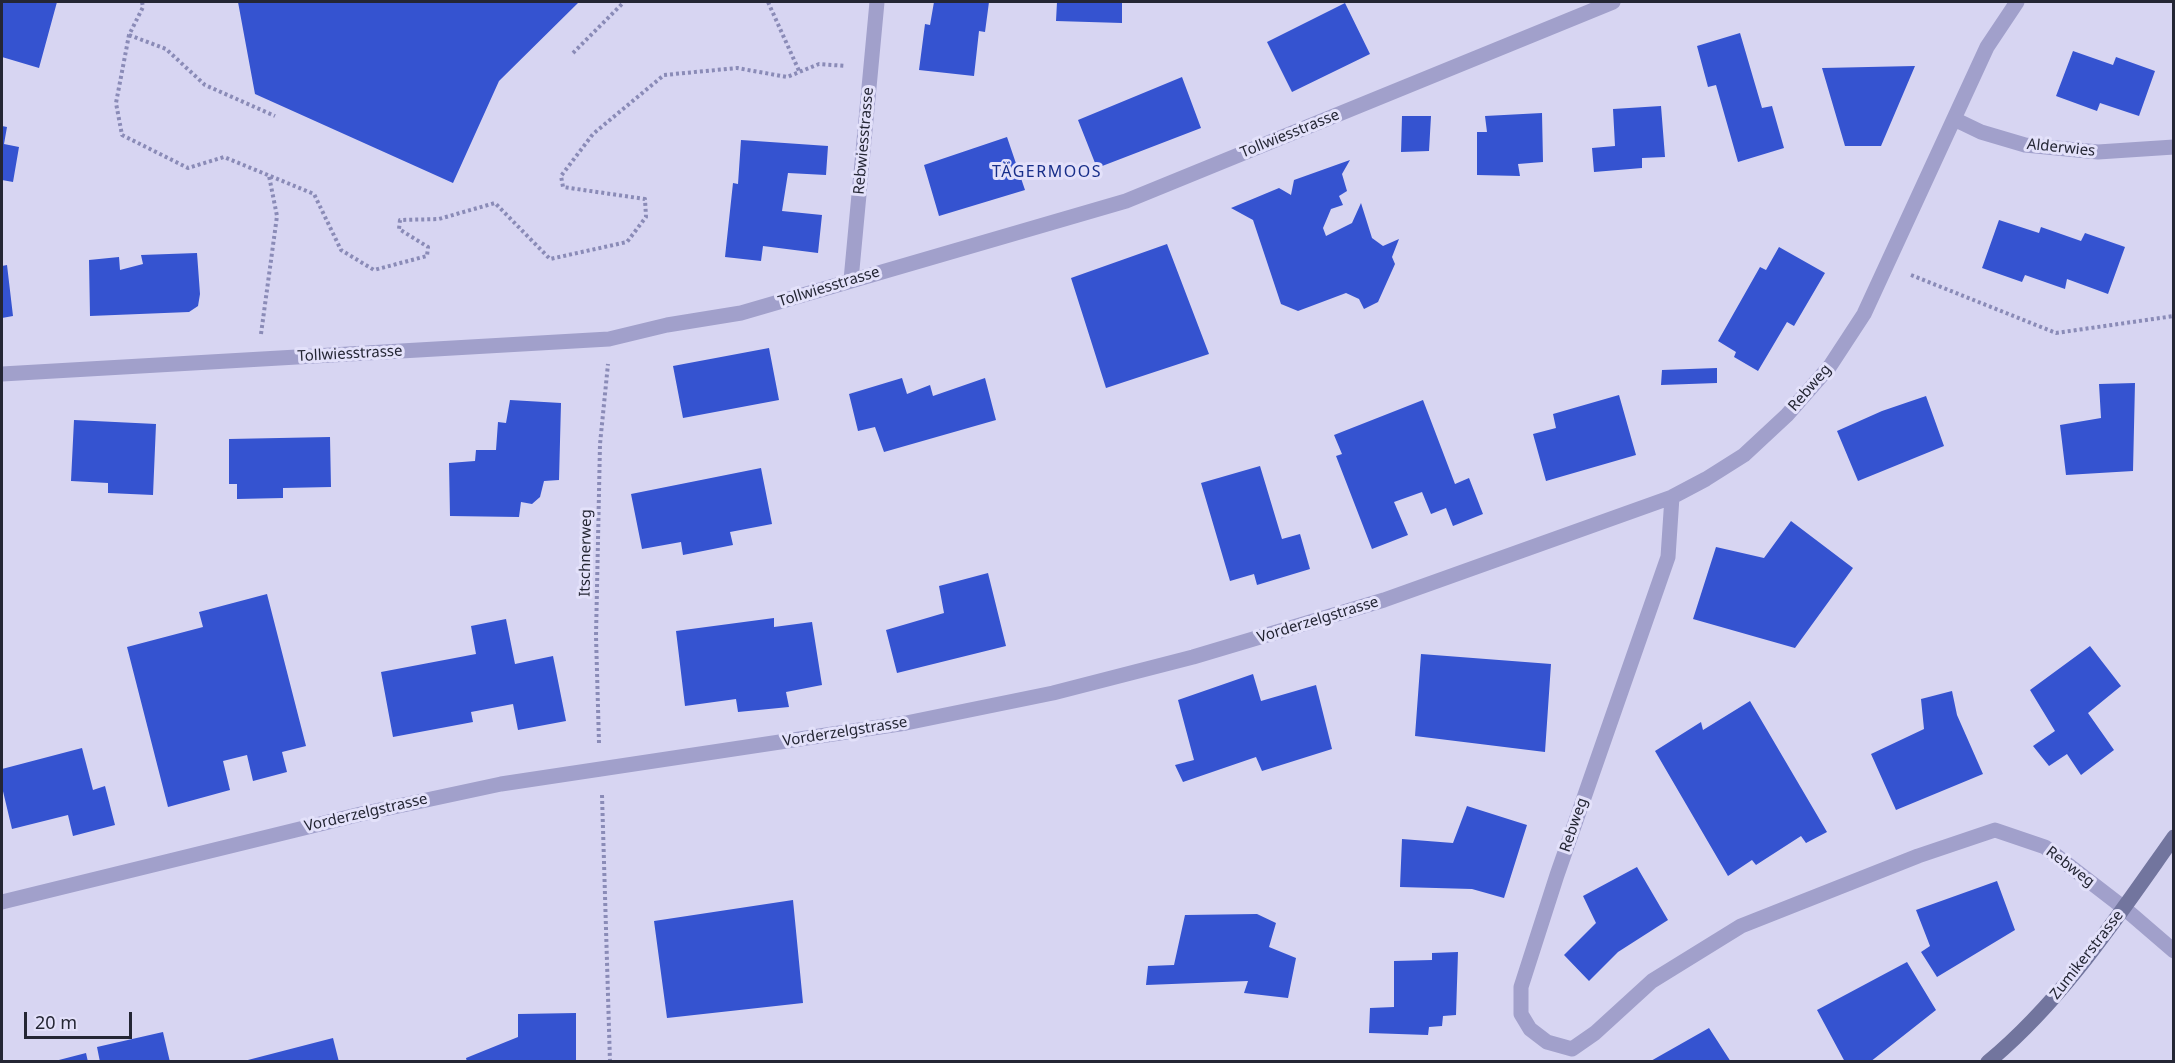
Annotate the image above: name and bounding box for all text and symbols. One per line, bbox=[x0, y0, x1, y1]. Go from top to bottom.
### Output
street label: Rebwiesstrasse bbox=[850, 87, 878, 195]
street label: Tollwiesstrasse bbox=[1238, 106, 1342, 162]
street label: Alderwies bbox=[2026, 135, 2096, 161]
district label: TÄGERMOOS bbox=[992, 162, 1102, 182]
street label: Tollwiesstrasse bbox=[776, 263, 882, 311]
street label: Tollwiesstrasse bbox=[297, 342, 403, 366]
street label: Rebweg bbox=[1785, 361, 1835, 415]
street label: Itschnerweg bbox=[576, 509, 596, 597]
street label: Vorderzelgstrasse bbox=[1255, 593, 1381, 647]
street label: Vorderzelgstrasse bbox=[781, 713, 909, 751]
street label: Vorderzelgstrasse bbox=[303, 790, 429, 836]
street label: Rebweg bbox=[1556, 796, 1592, 854]
street label: Rebweg bbox=[2042, 843, 2098, 891]
street label: Zumikerstrasse bbox=[2047, 907, 2127, 1003]
scale bar bbox=[27, 1000, 135, 1038]
text: 20 m bbox=[35, 1010, 77, 1034]

